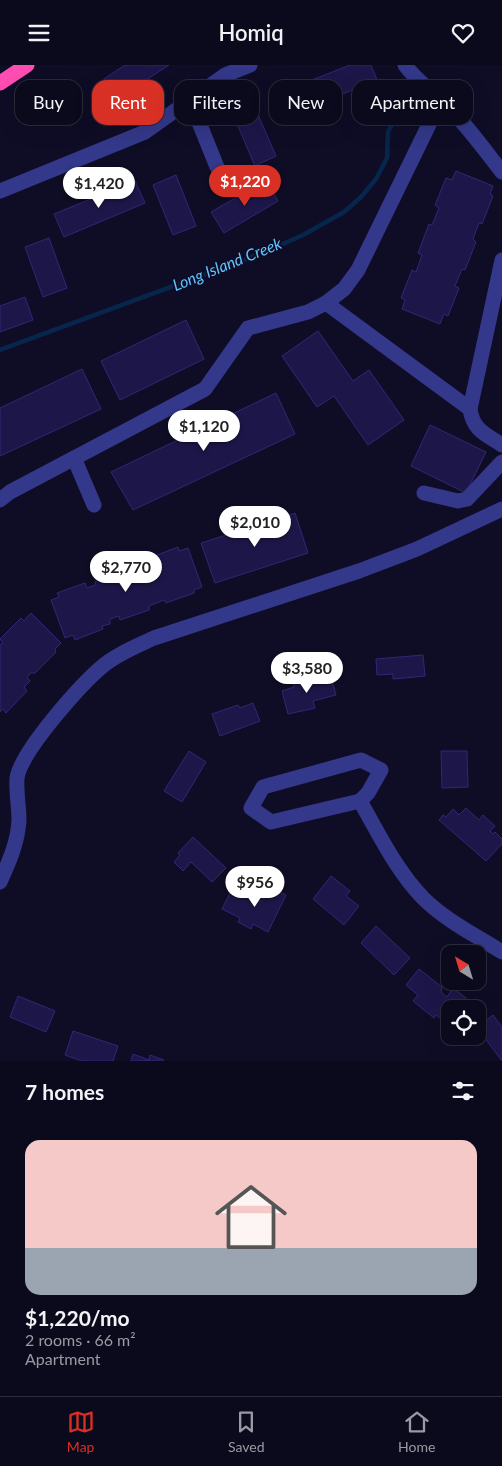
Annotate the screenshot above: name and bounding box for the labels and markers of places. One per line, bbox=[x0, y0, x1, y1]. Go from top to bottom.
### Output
pin: $1,220 bbox=[204, 165, 286, 207]
pin: $1,420 bbox=[58, 167, 140, 209]
pin: $1,120 bbox=[163, 409, 245, 452]
pin: $2,010 bbox=[214, 505, 296, 548]
pin: $2,770 bbox=[85, 551, 167, 593]
pin: $3,580 bbox=[266, 651, 348, 694]
pin: $956 bbox=[225, 865, 285, 908]

